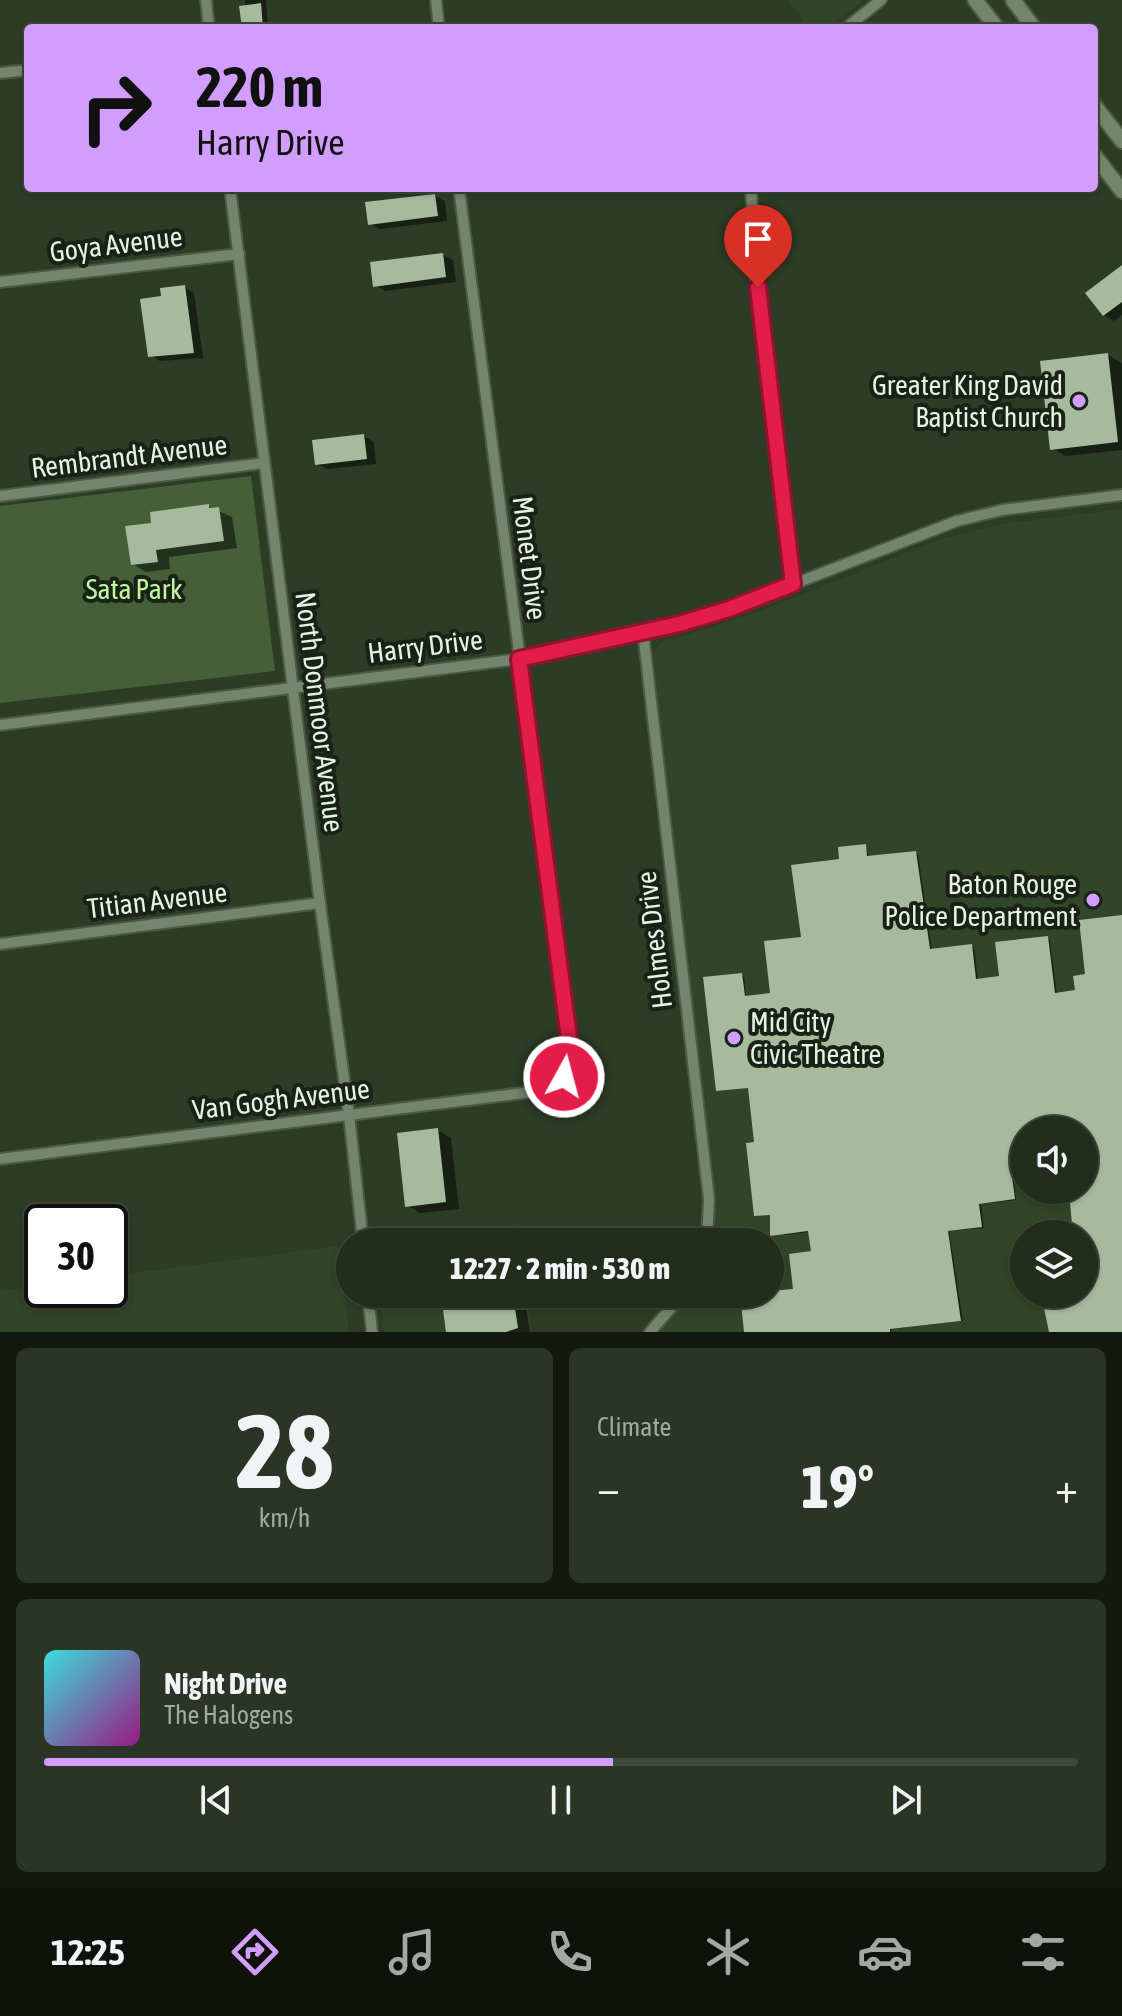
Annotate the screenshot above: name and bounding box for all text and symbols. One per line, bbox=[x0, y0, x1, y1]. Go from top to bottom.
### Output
text: 220 m bbox=[196, 55, 323, 119]
icon: right bbox=[64, 56, 168, 160]
text: Harry Drive bbox=[196, 121, 345, 163]
pin bbox=[724, 205, 792, 287]
icon: arrive bbox=[736, 217, 780, 261]
street label: Goya Avenue bbox=[48, 220, 184, 268]
place label: Greater King David Baptist Church bbox=[872, 369, 1063, 433]
marker: Greater King David Baptist Church bbox=[1070, 392, 1088, 410]
street label: Rembrandt Avenue bbox=[29, 428, 229, 484]
street label: Monet Drive bbox=[507, 494, 553, 622]
park label: Sata Park bbox=[86, 573, 182, 605]
street label: North Donmoor Avenue bbox=[289, 590, 351, 834]
street label: Harry Drive bbox=[366, 623, 484, 669]
place label: Baton Rouge Police Department bbox=[884, 868, 1077, 932]
street label: Holmes Drive bbox=[630, 870, 678, 1010]
street label: Titian Avenue bbox=[85, 876, 229, 924]
marker: Baton Rouge Police Department bbox=[1084, 891, 1102, 909]
place label: Mid City Civic Theatre bbox=[750, 1006, 881, 1070]
marker: Mid City Civic Theatre bbox=[725, 1029, 743, 1047]
position arrow bbox=[522, 1035, 606, 1119]
street label: Van Gogh Avenue bbox=[191, 1072, 371, 1126]
map controls bbox=[1010, 1116, 1098, 1308]
button: sound bbox=[1010, 1116, 1098, 1204]
speed limit sign: 30 bbox=[24, 1204, 128, 1308]
button: layers bbox=[1010, 1220, 1098, 1308]
text: 12:27 · 2 min · 530 m bbox=[450, 1251, 670, 1285]
text: 28 bbox=[236, 1391, 333, 1510]
text: Climate bbox=[597, 1412, 671, 1442]
text: 19° bbox=[801, 1452, 874, 1521]
text: − bbox=[597, 1462, 620, 1512]
text: + bbox=[1055, 1462, 1078, 1512]
text: km/h bbox=[259, 1503, 310, 1533]
text: Night Drive bbox=[164, 1666, 287, 1700]
text: The Halogens bbox=[164, 1700, 293, 1730]
icon: previous bbox=[194, 1778, 238, 1822]
icon: pause bbox=[539, 1778, 583, 1822]
icon: next bbox=[884, 1778, 928, 1822]
icon: directions bbox=[227, 1924, 283, 1980]
icon: music bbox=[384, 1924, 440, 1980]
icon: phone bbox=[542, 1924, 598, 1980]
icon: climate bbox=[700, 1924, 756, 1980]
icon: car bbox=[857, 1924, 913, 1980]
icon: filters bbox=[1015, 1924, 1071, 1980]
text: 12:25 bbox=[51, 1931, 125, 1973]

